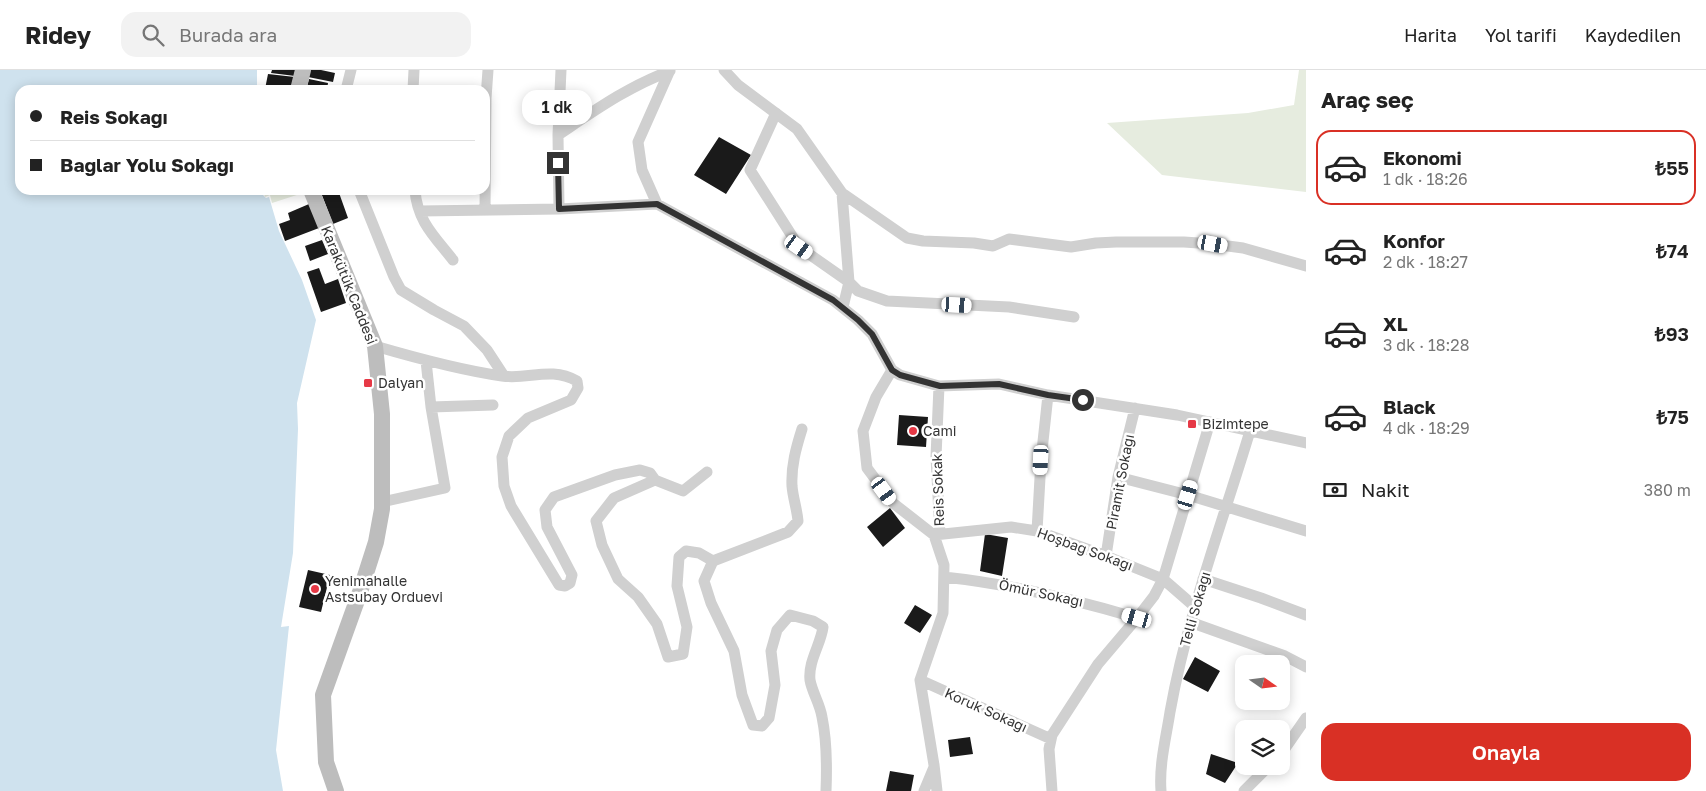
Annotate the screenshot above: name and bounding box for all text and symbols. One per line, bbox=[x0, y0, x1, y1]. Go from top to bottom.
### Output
search box bbox=[121, 12, 471, 57]
text: Ridey bbox=[25, 20, 91, 49]
icon: search bbox=[139, 21, 167, 49]
text: Burada ara bbox=[179, 23, 277, 46]
text: Harita bbox=[1404, 24, 1457, 46]
text: Yol tarifi bbox=[1485, 24, 1557, 46]
text: Kaydedilen bbox=[1585, 24, 1681, 46]
text: Araç seç bbox=[1321, 86, 1414, 113]
callout: 1 dk bbox=[523, 91, 593, 126]
text: 1 dk bbox=[541, 97, 573, 117]
text: Reis Sokağı bbox=[60, 105, 168, 128]
icon: car bbox=[1323, 145, 1368, 190]
text: Ekonomi bbox=[1383, 146, 1462, 169]
route end bbox=[547, 152, 569, 174]
text: Bağlar Yolu Sokağı bbox=[60, 153, 234, 176]
text: ₺55 bbox=[1655, 156, 1689, 179]
text: 1 dk · 18:26 bbox=[1383, 169, 1468, 189]
street label: Karakütük Caddesi bbox=[318, 223, 381, 347]
icon: car bbox=[1323, 228, 1368, 273]
text: Konfor bbox=[1383, 229, 1445, 252]
car bbox=[782, 232, 815, 262]
car bbox=[1196, 234, 1229, 254]
text: ₺74 bbox=[1656, 239, 1689, 262]
text: 2 dk · 18:27 bbox=[1383, 252, 1468, 272]
car bbox=[941, 297, 972, 313]
icon: car bbox=[1323, 311, 1368, 356]
text: XL bbox=[1383, 312, 1408, 335]
text: ₺93 bbox=[1655, 322, 1689, 345]
text: 3 dk · 18:28 bbox=[1383, 335, 1469, 355]
place label: Dalyan bbox=[378, 374, 424, 391]
marker: Dalyan bbox=[362, 377, 374, 389]
route start bbox=[1072, 389, 1094, 411]
icon: car bbox=[1323, 394, 1368, 439]
text: Black bbox=[1383, 395, 1436, 418]
text: ₺75 bbox=[1656, 405, 1689, 428]
place label: Bizimtepe bbox=[1202, 415, 1269, 432]
marker: Bizimtepe bbox=[1186, 418, 1198, 430]
text: 4 dk · 18:29 bbox=[1383, 418, 1470, 438]
place label: Cami bbox=[923, 422, 957, 439]
marker: Cami bbox=[907, 425, 919, 437]
street label: Piramit Sokağı bbox=[1102, 433, 1137, 531]
car bbox=[1032, 445, 1049, 475]
street label: Reis Sokak bbox=[928, 453, 947, 527]
car bbox=[869, 474, 898, 508]
icon: cash bbox=[1321, 476, 1349, 504]
car bbox=[1176, 478, 1199, 512]
text: Nakit bbox=[1361, 478, 1410, 501]
text: 380 m bbox=[1644, 480, 1691, 500]
street label: Hoşbağ Sokağı bbox=[1035, 523, 1135, 574]
street label: Telli Sokağı bbox=[1176, 569, 1213, 648]
place label: Yenimahalle Astsubay Orduevi bbox=[325, 572, 443, 605]
street label: Ömür Sokağı bbox=[997, 575, 1085, 610]
marker: Yenimahalle Astsubay Orduevi bbox=[309, 583, 321, 595]
car bbox=[1120, 607, 1153, 629]
north arrow bbox=[1235, 655, 1290, 710]
map controls bbox=[1235, 655, 1290, 775]
street label: Koruk Sokağı bbox=[942, 684, 1030, 735]
button: layers bbox=[1235, 720, 1290, 775]
button: Onayla bbox=[1321, 723, 1691, 781]

